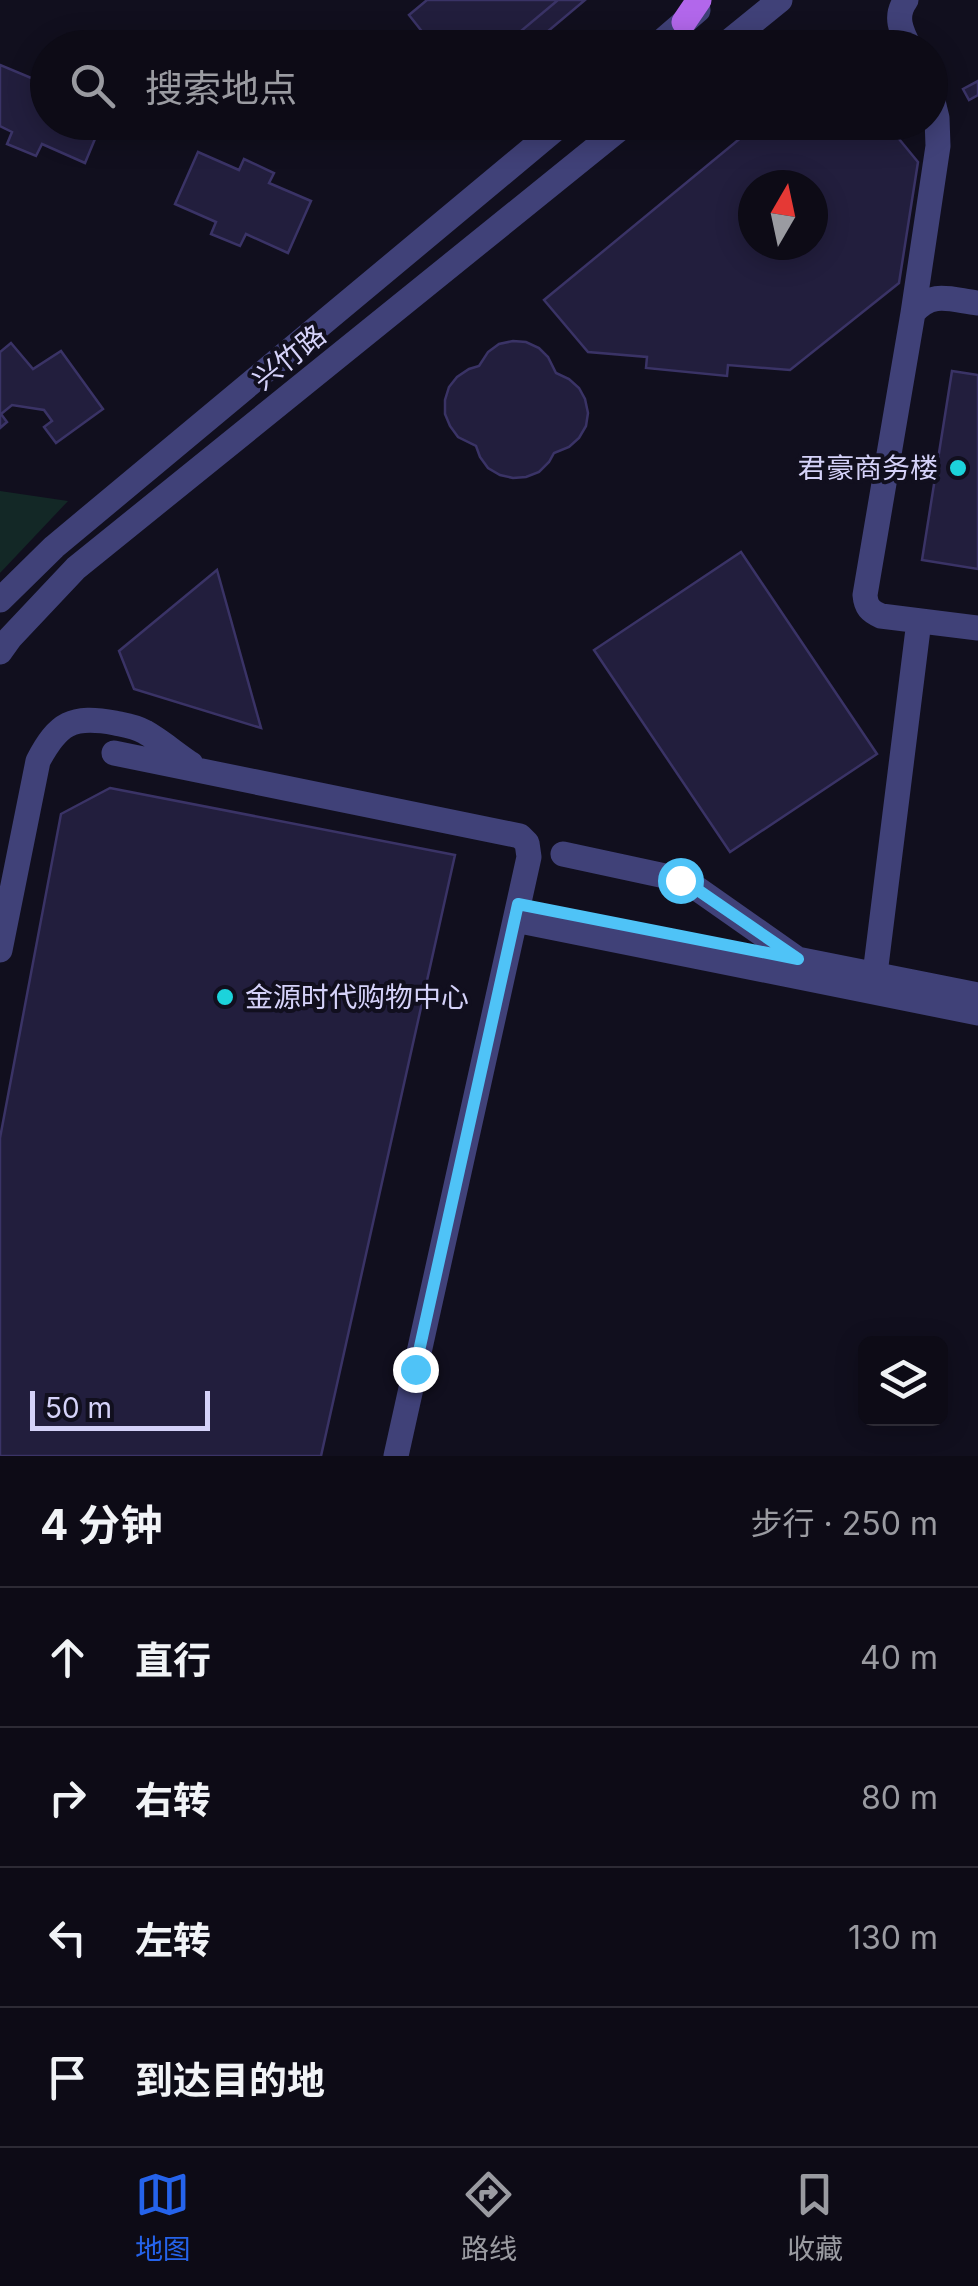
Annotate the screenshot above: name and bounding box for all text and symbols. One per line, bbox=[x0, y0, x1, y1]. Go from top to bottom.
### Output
search box bbox=[30, 30, 948, 140]
icon: search bbox=[65, 58, 120, 113]
text: 搜索地点 bbox=[145, 65, 297, 111]
north arrow bbox=[738, 170, 828, 260]
street label: 兴竹路 bbox=[246, 317, 332, 397]
place label: 君豪商务楼 bbox=[798, 451, 938, 485]
marker: 君豪商务楼 bbox=[947, 457, 969, 479]
route start bbox=[658, 858, 704, 904]
place label: 金源时代购物中心 bbox=[245, 980, 469, 1014]
marker: 金源时代购物中心 bbox=[214, 986, 236, 1008]
map controls bbox=[858, 1336, 948, 1426]
button: layers bbox=[858, 1336, 948, 1426]
route end bbox=[393, 1347, 439, 1393]
scale bar bbox=[30, 1386, 210, 1430]
text: 50 m bbox=[45, 1391, 112, 1425]
text: 4 分钟 bbox=[40, 1499, 162, 1550]
text: 步行 · 250 m bbox=[751, 1504, 938, 1543]
icon: ahead bbox=[40, 1630, 95, 1685]
text: 直行 bbox=[135, 1637, 211, 1683]
text: 40 m bbox=[860, 1638, 938, 1677]
icon: right bbox=[40, 1770, 95, 1825]
text: 右转 bbox=[135, 1777, 211, 1823]
text: 80 m bbox=[861, 1778, 938, 1817]
icon: left bbox=[40, 1910, 95, 1965]
text: 左转 bbox=[135, 1917, 211, 1963]
text: 130 m bbox=[848, 1918, 938, 1957]
icon: arrive bbox=[40, 2050, 95, 2105]
text: 到达目的地 bbox=[135, 2057, 325, 2103]
tab: 地图 bbox=[135, 2167, 191, 2267]
tab: 路线 bbox=[461, 2167, 517, 2267]
tab: 收藏 bbox=[787, 2167, 843, 2267]

